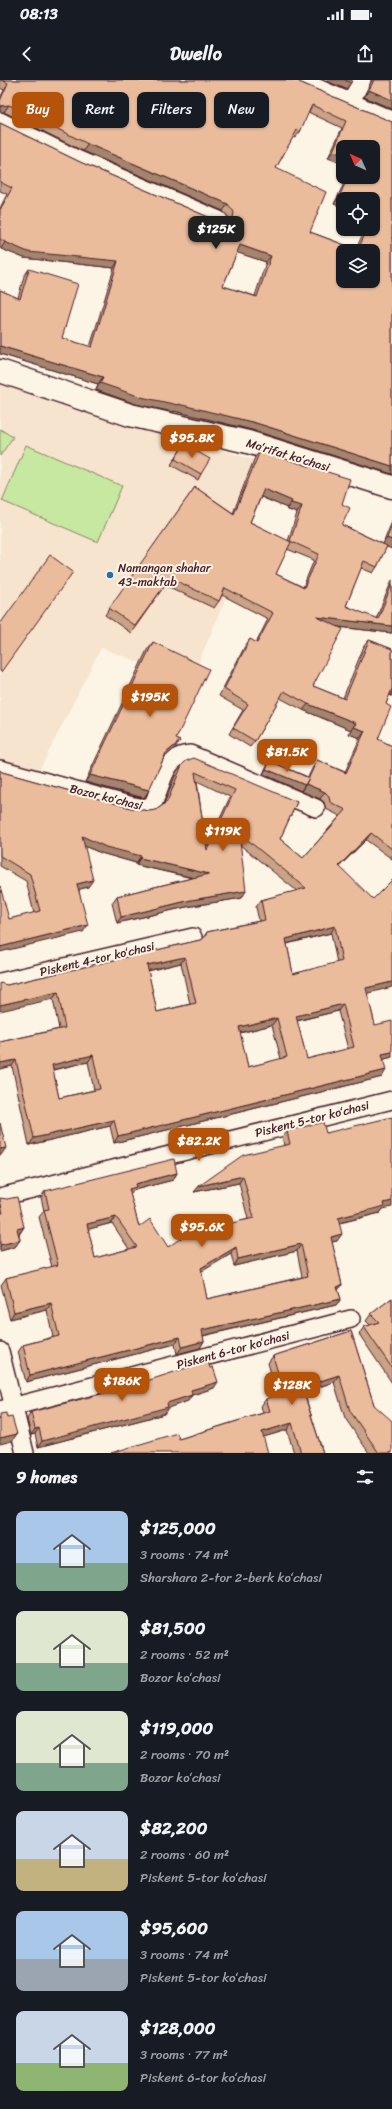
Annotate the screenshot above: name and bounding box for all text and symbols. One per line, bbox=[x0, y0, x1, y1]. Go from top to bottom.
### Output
text: 08:13 bbox=[20, 1, 58, 27]
text: Dwello bbox=[170, 38, 222, 70]
icon: back bbox=[16, 43, 38, 65]
icon: share bbox=[354, 43, 376, 65]
chip: Buy bbox=[12, 92, 64, 128]
chip: Rent bbox=[72, 92, 129, 128]
chip: Filters bbox=[137, 92, 206, 128]
chip: New bbox=[214, 92, 269, 128]
north arrow bbox=[336, 140, 380, 184]
map controls bbox=[336, 140, 380, 288]
button: locate bbox=[336, 192, 380, 236]
pin: $125K bbox=[188, 216, 244, 250]
text: $125K bbox=[197, 217, 235, 240]
button: layers bbox=[336, 244, 380, 288]
pin: $95.8K bbox=[159, 425, 225, 459]
text: $95.8K bbox=[170, 426, 214, 449]
street label: Maʻrifat koʻchasi bbox=[244, 432, 333, 478]
place label: Namangan shahar 43-maktab bbox=[118, 557, 212, 593]
marker: Namangan shahar 43-maktab bbox=[105, 570, 115, 580]
pin: $195K bbox=[122, 684, 178, 718]
text: $195K bbox=[131, 685, 169, 708]
pin: $81.5K bbox=[254, 739, 320, 773]
text: $81.5K bbox=[266, 740, 308, 763]
street label: Bozor koʻchasi bbox=[67, 777, 145, 817]
pin: $119K bbox=[195, 818, 251, 852]
text: $119K bbox=[205, 819, 241, 842]
street label: Piskent 4-tor koʻchasi bbox=[37, 935, 157, 983]
street label: Piskent 5-tor koʻchasi bbox=[253, 1094, 372, 1144]
pin: $82.2K bbox=[166, 1128, 232, 1162]
text: $82.2K bbox=[177, 1129, 221, 1152]
pin: $95.6K bbox=[169, 1214, 235, 1248]
text: $95.6K bbox=[180, 1215, 224, 1238]
street label: Piskent 6-tor koʻchasi bbox=[174, 1324, 293, 1376]
pin: $186K bbox=[94, 1368, 150, 1402]
text: $186K bbox=[103, 1369, 141, 1392]
pin: $128K bbox=[264, 1372, 320, 1406]
text: $128K bbox=[273, 1373, 311, 1396]
text: 9 homes bbox=[16, 1462, 77, 1492]
icon: filters bbox=[354, 1466, 376, 1488]
text: $125,000 bbox=[140, 1513, 216, 1543]
icon: home bbox=[48, 1527, 96, 1575]
text: 3 rooms · 74 m² bbox=[140, 1543, 229, 1566]
text: Sharshara 2-tor 2-berk koʻchasi bbox=[140, 1566, 322, 1589]
text: $81,500 bbox=[140, 1613, 205, 1643]
icon: home bbox=[48, 1627, 96, 1675]
text: 2 rooms · 52 m² bbox=[140, 1643, 229, 1666]
text: Bozor koʻchasi bbox=[140, 1666, 221, 1689]
text: $119,000 bbox=[140, 1713, 213, 1743]
icon: home bbox=[48, 1727, 96, 1775]
text: 2 rooms · 70 m² bbox=[140, 1743, 229, 1766]
text: Bozor koʻchasi bbox=[140, 1766, 221, 1789]
text: $82,200 bbox=[140, 1813, 207, 1843]
icon: home bbox=[48, 1827, 96, 1875]
text: 2 rooms · 60 m² bbox=[140, 1843, 229, 1866]
text: Piskent 5-tor koʻchasi bbox=[140, 1866, 267, 1889]
text: $95,600 bbox=[140, 1913, 208, 1943]
icon: home bbox=[48, 1927, 96, 1975]
text: 3 rooms · 74 m² bbox=[140, 1943, 229, 1966]
text: Piskent 5-tor koʻchasi bbox=[140, 1966, 267, 1989]
text: $128,000 bbox=[140, 2013, 216, 2043]
icon: home bbox=[48, 2027, 96, 2075]
text: 3 rooms · 77 m² bbox=[140, 2043, 228, 2066]
text: Piskent 6-tor koʻchasi bbox=[140, 2066, 266, 2089]

